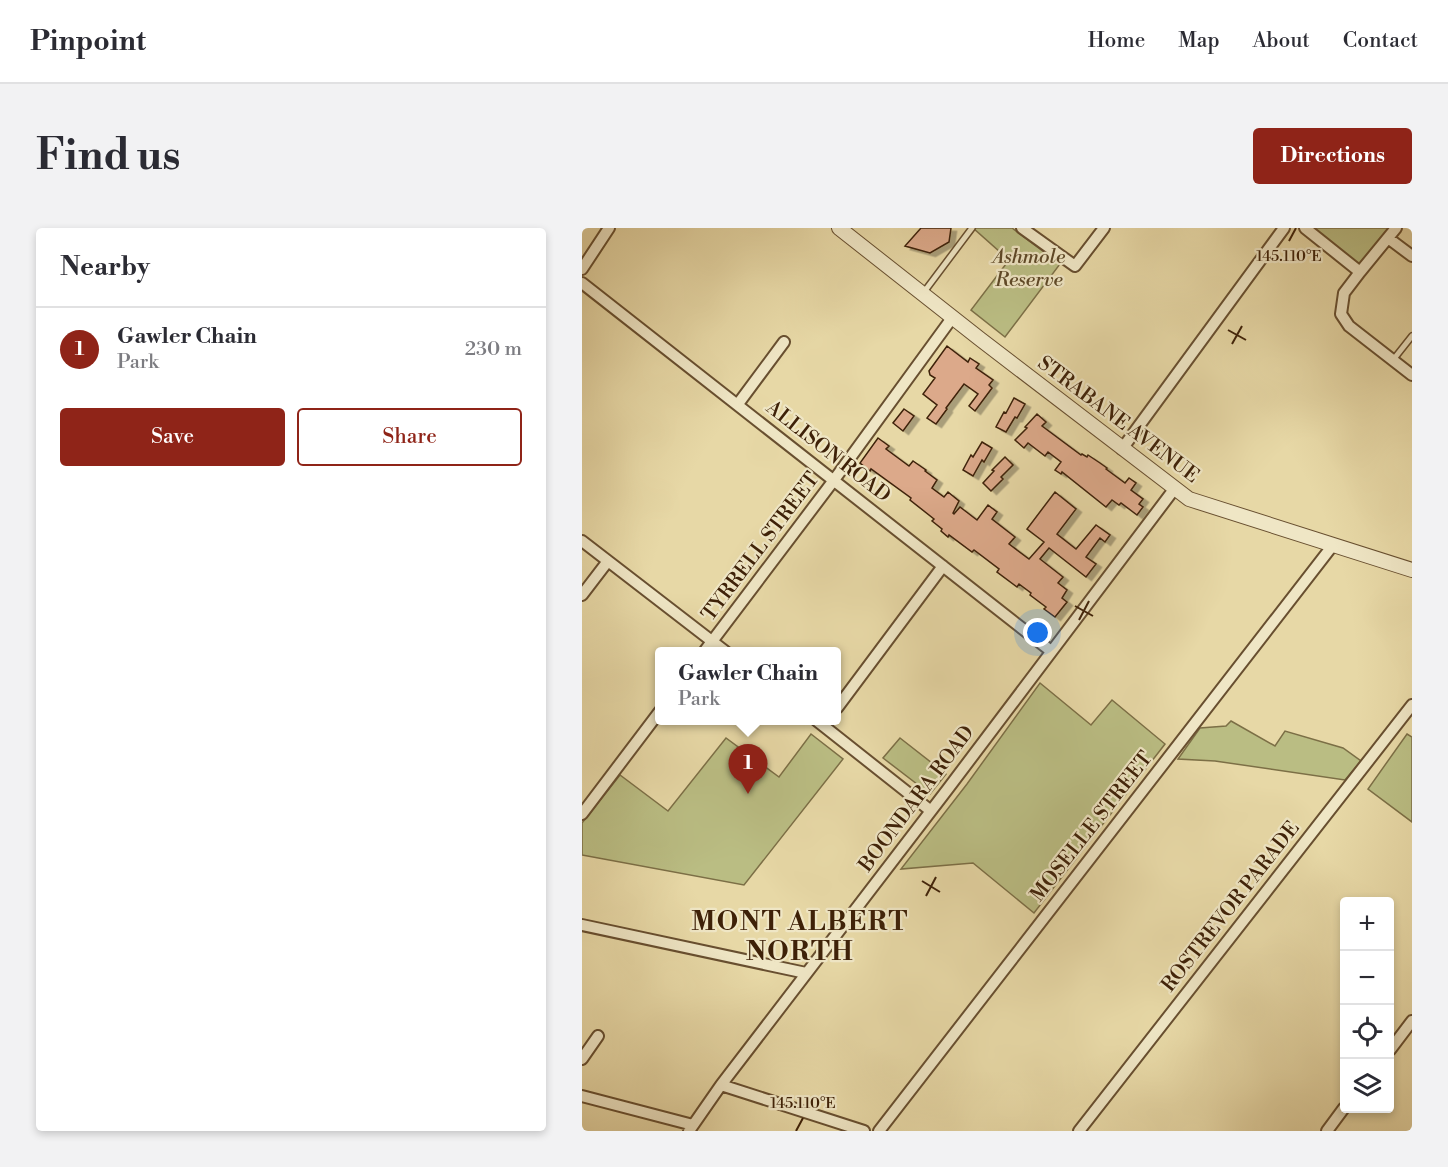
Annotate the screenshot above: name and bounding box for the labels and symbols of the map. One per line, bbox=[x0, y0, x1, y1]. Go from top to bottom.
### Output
park label: Ashmole Reserve bbox=[991, 245, 1066, 293]
text: 145.110°E bbox=[1256, 247, 1322, 266]
street label: STRABANE AVENUE bbox=[1032, 351, 1204, 489]
street label: ALLISON ROAD bbox=[760, 395, 895, 508]
street label: TYRRELL STREET bbox=[697, 468, 825, 626]
your location bbox=[1023, 618, 1052, 647]
street label: BOONDARA ROAD bbox=[853, 721, 980, 878]
pin: 1 bbox=[728, 744, 768, 794]
street label: MOSELLE STREET bbox=[1026, 747, 1158, 907]
street label: ROSTREVOR PARADE bbox=[1157, 817, 1305, 997]
district label: MONT ALBERT NORTH bbox=[691, 906, 909, 968]
text: 145.110°E bbox=[770, 1094, 836, 1113]

